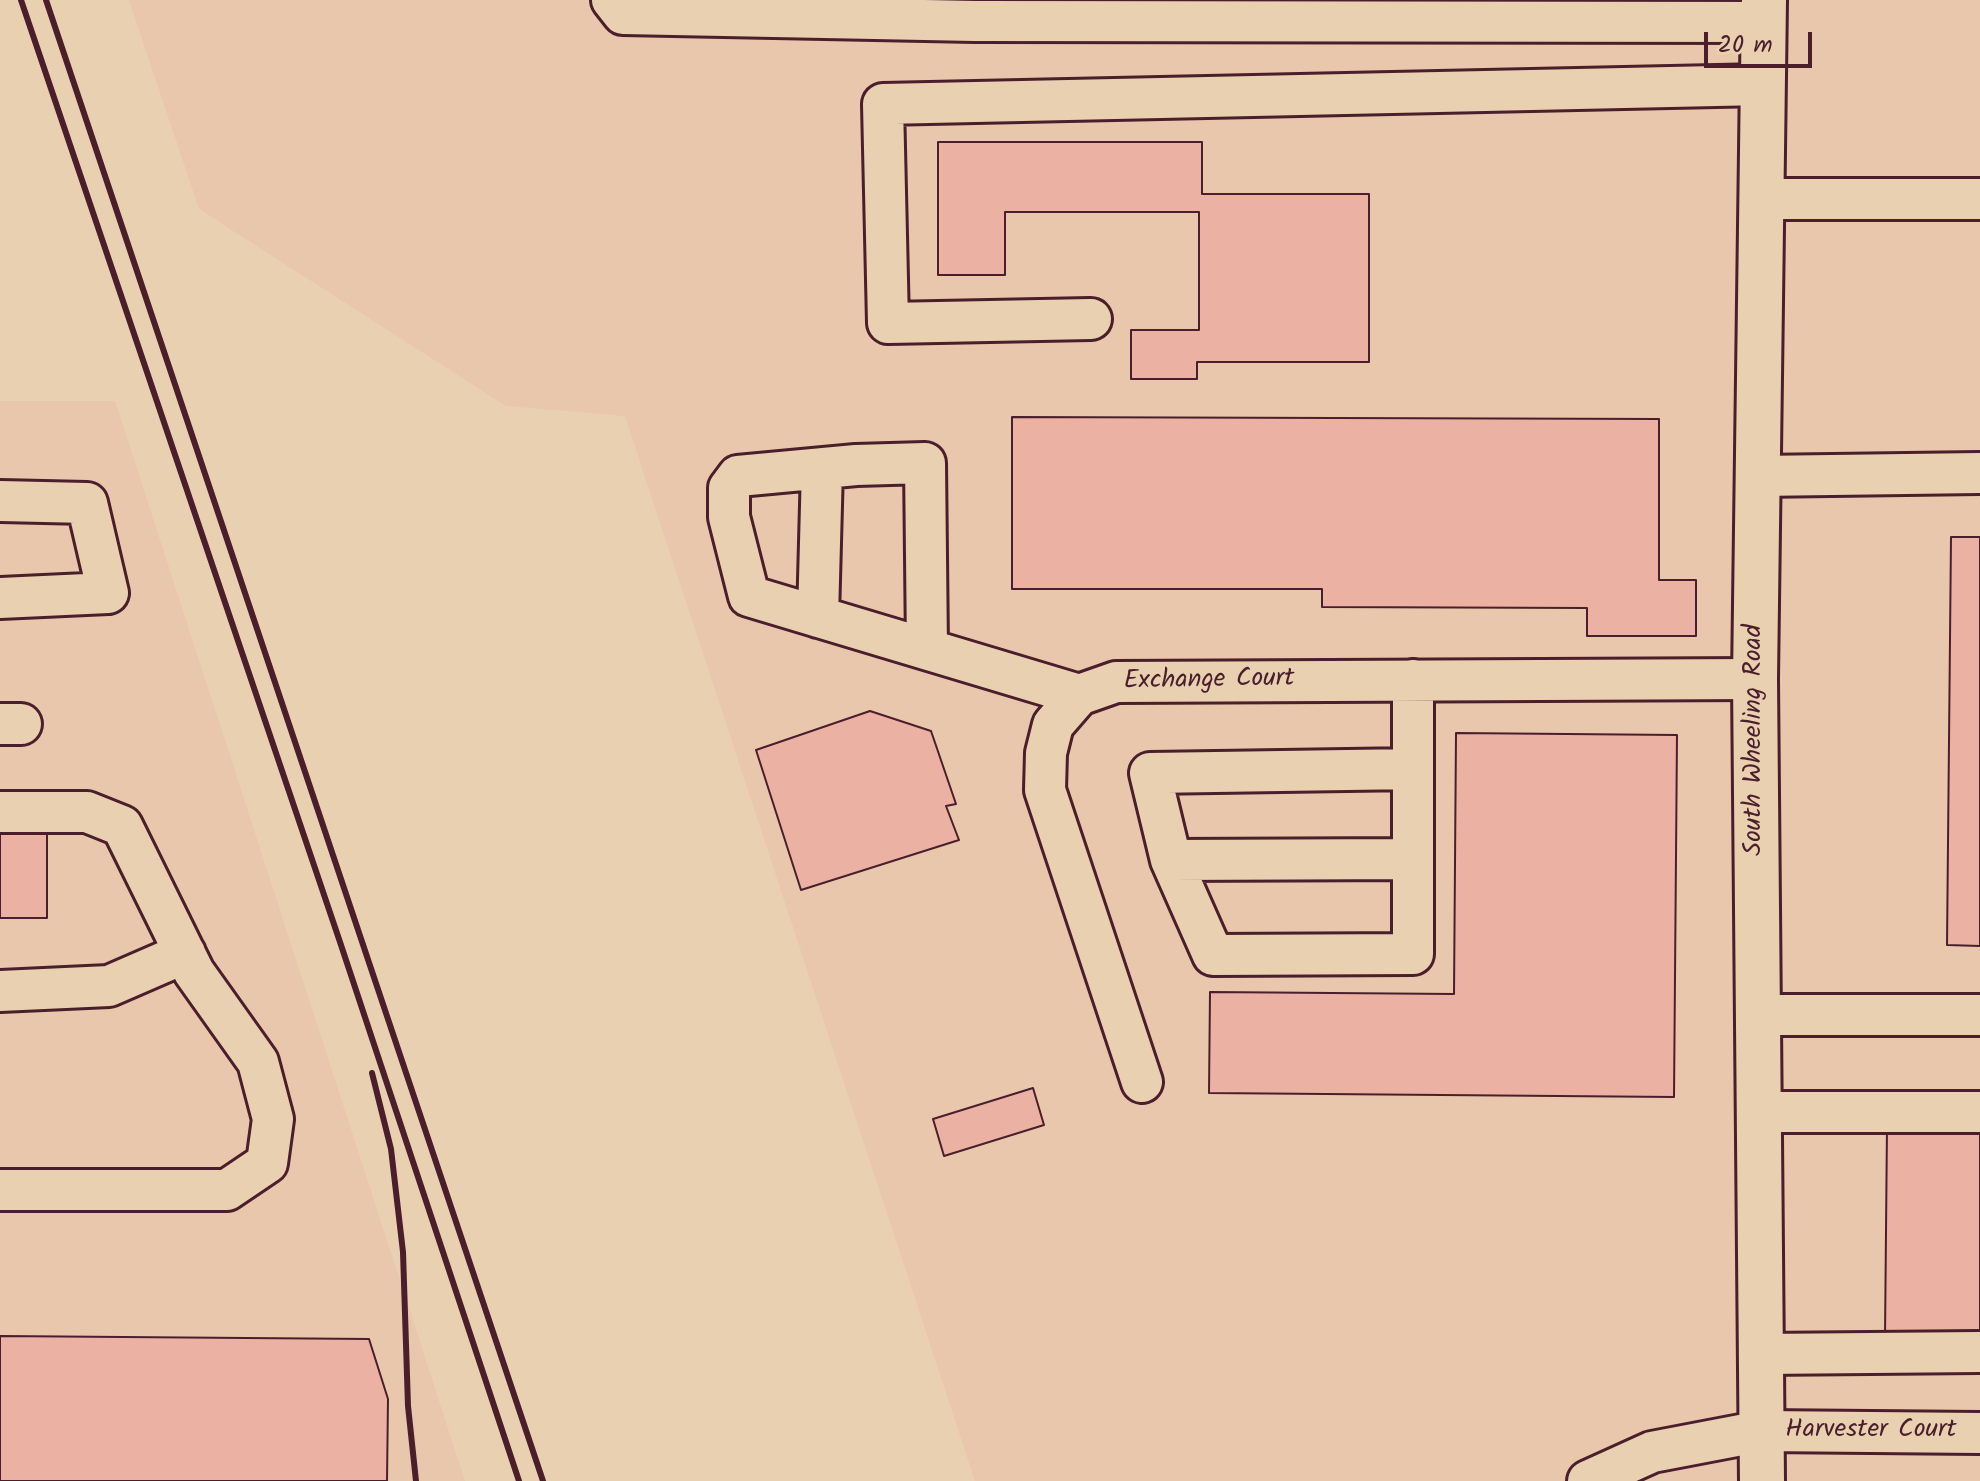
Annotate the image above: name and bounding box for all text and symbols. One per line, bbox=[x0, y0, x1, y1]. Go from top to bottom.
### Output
scale bar bbox=[1708, 16, 1816, 66]
text: 20 m bbox=[1718, 26, 1773, 65]
street label: South Wheeling Road bbox=[1740, 624, 1772, 856]
street label: Exchange Court bbox=[1123, 665, 1295, 699]
street label: Harvester Court bbox=[1785, 1416, 1957, 1448]

